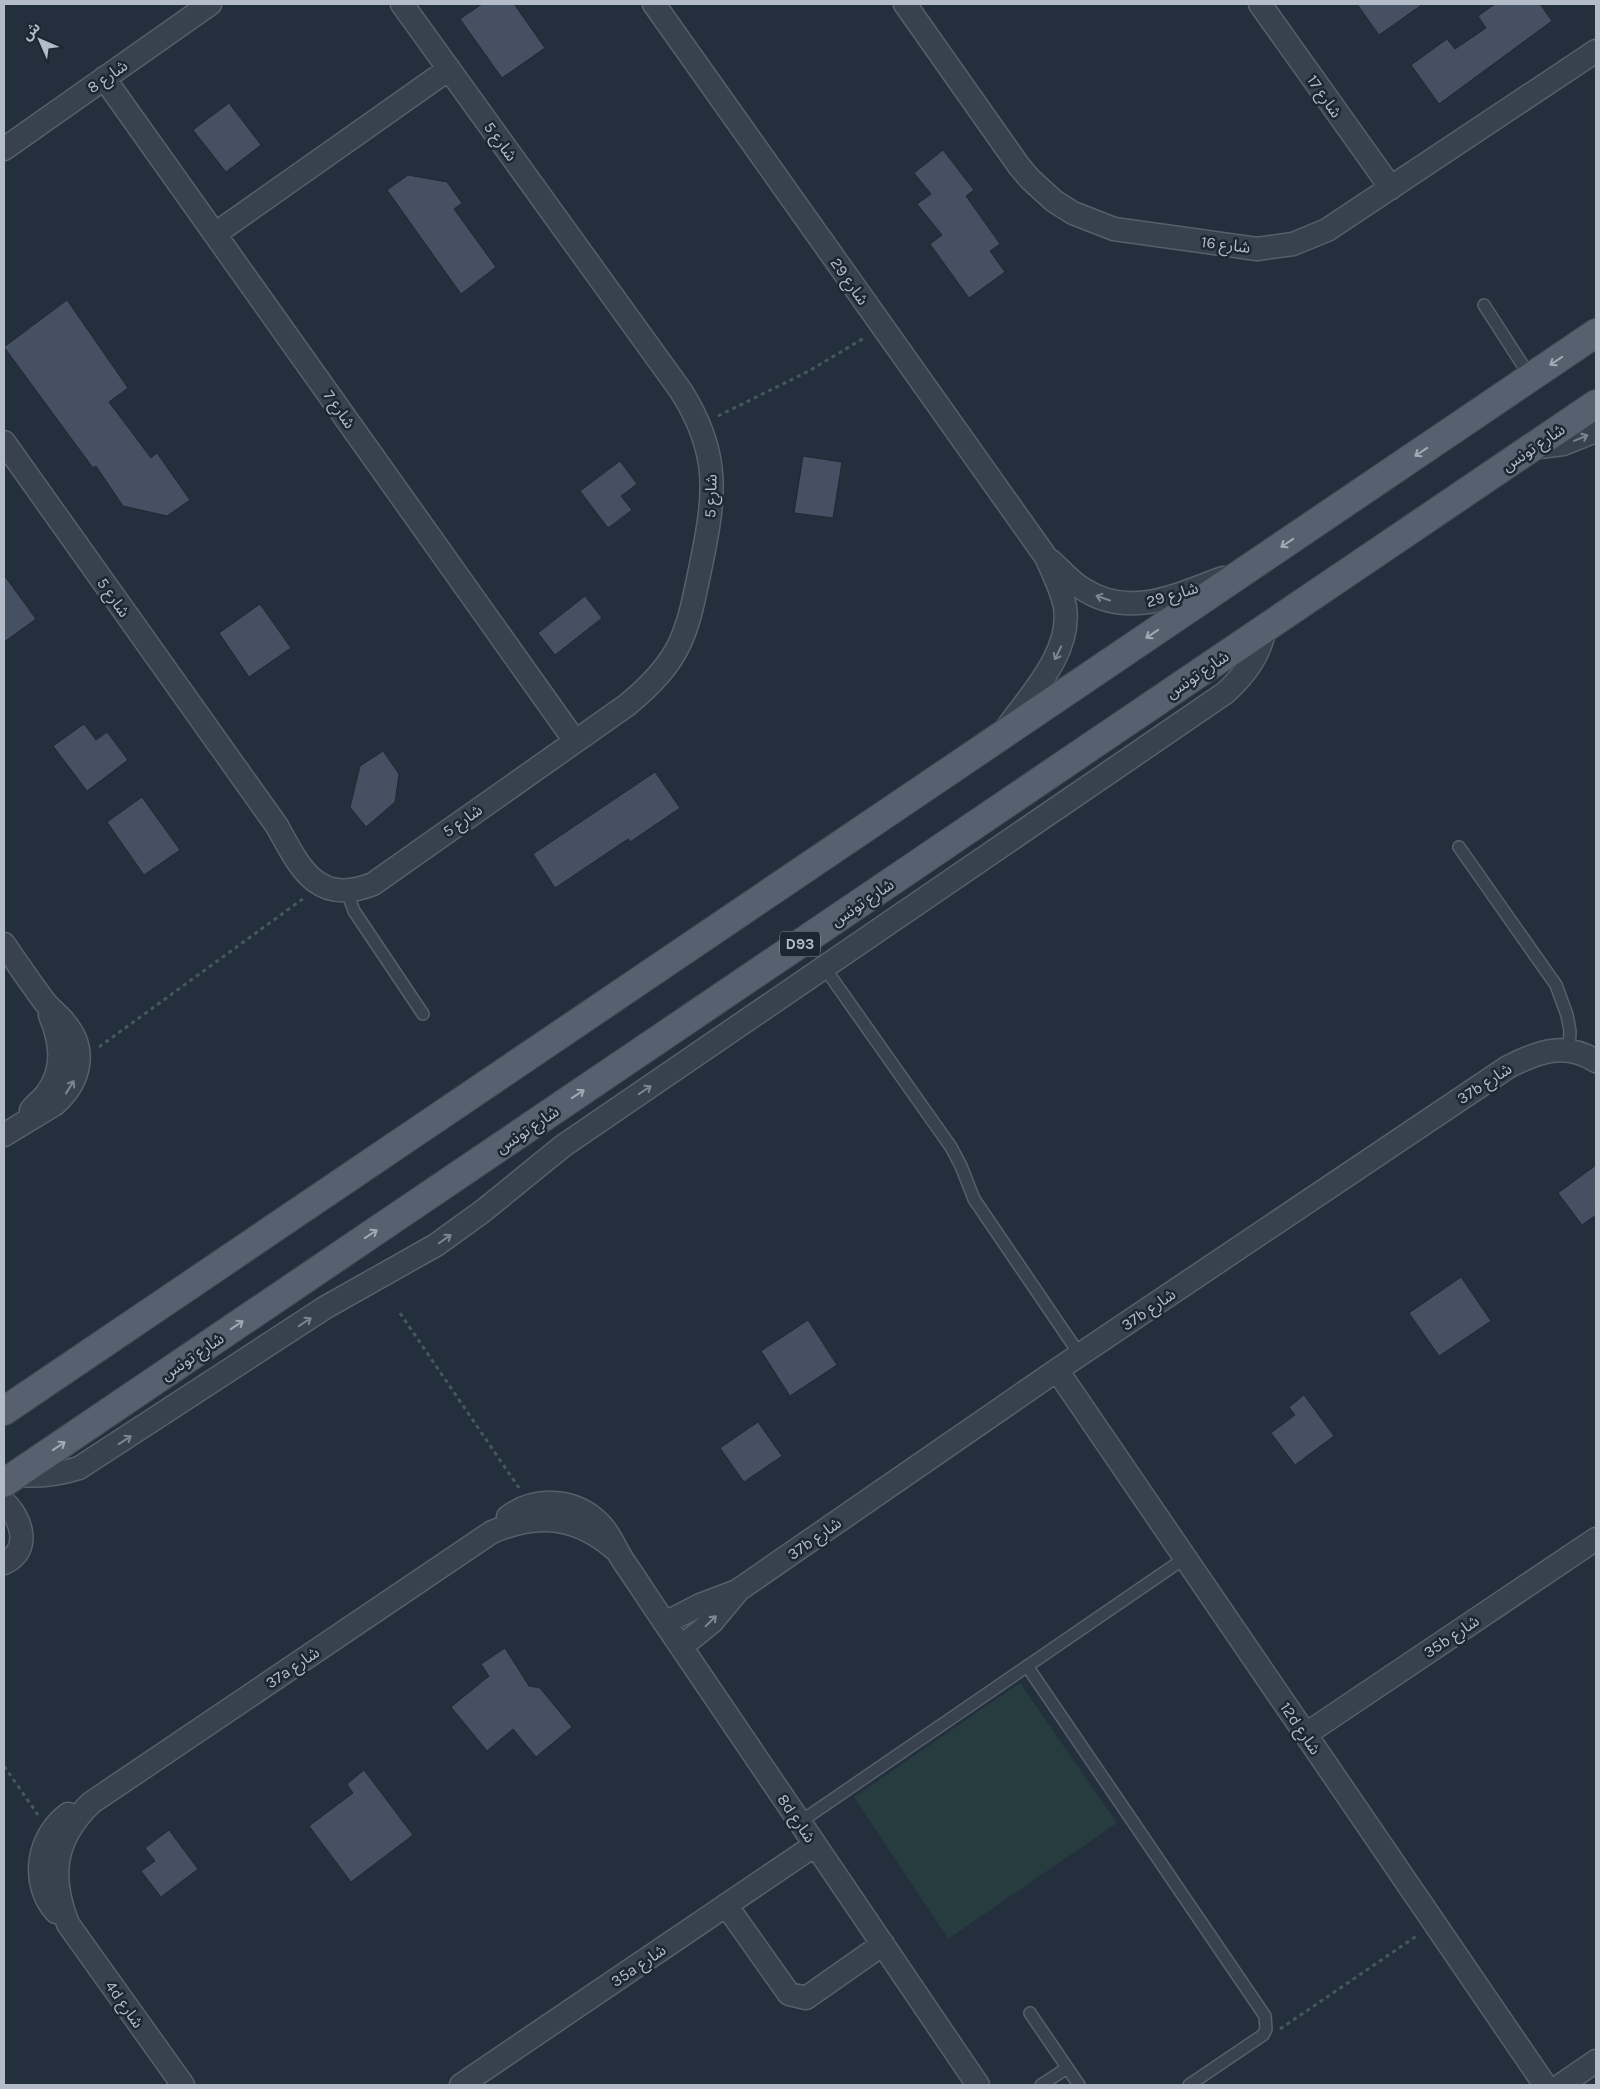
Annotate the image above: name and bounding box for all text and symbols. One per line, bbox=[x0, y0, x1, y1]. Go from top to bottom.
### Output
north arrow bbox=[15, 15, 65, 65]
text: ش bbox=[18, 18, 44, 44]
street label: شارع 8 bbox=[83, 56, 133, 100]
street label: شارع 17 bbox=[1301, 71, 1346, 123]
street label: شارع 5 bbox=[478, 118, 521, 166]
street label: شارع 16 bbox=[1200, 232, 1252, 260]
street label: شارع 29 bbox=[824, 254, 873, 310]
one-way arrow bbox=[1549, 356, 1563, 366]
street label: شارع 7 bbox=[317, 386, 360, 434]
street label: شارع تونس bbox=[1498, 419, 1570, 478]
one-way arrow bbox=[1574, 432, 1589, 441]
one-way arrow bbox=[1415, 447, 1429, 457]
street label: شارع 5 bbox=[700, 474, 724, 518]
one-way arrow bbox=[1280, 538, 1294, 548]
street label: شارع 5 bbox=[91, 574, 134, 622]
street label: شارع 29 bbox=[1144, 578, 1201, 614]
one-way arrow bbox=[1096, 593, 1111, 602]
one-way arrow bbox=[1145, 629, 1159, 639]
one-way arrow bbox=[1053, 645, 1062, 660]
street label: شارع تونس bbox=[1162, 646, 1234, 705]
street label: شارع 5 bbox=[439, 800, 487, 843]
street label: شارع تونس bbox=[827, 874, 899, 933]
road number: D93 bbox=[780, 932, 820, 956]
street label: 37b شارع bbox=[1453, 1059, 1517, 1111]
one-way arrow bbox=[65, 1081, 75, 1095]
one-way arrow bbox=[638, 1085, 652, 1095]
one-way arrow bbox=[571, 1089, 585, 1099]
street label: شارع تونس bbox=[492, 1101, 564, 1160]
one-way arrow bbox=[364, 1229, 378, 1239]
one-way arrow bbox=[437, 1234, 451, 1244]
street label: 37b شارع bbox=[1118, 1284, 1181, 1337]
one-way arrow bbox=[297, 1316, 311, 1326]
one-way arrow bbox=[230, 1320, 244, 1331]
street label: شارع تونس bbox=[157, 1328, 229, 1387]
one-way arrow bbox=[118, 1435, 132, 1445]
one-way arrow bbox=[52, 1441, 66, 1451]
street label: 37b شارع bbox=[784, 1513, 847, 1566]
street label: 35b شارع bbox=[1420, 1611, 1484, 1664]
one-way arrow bbox=[705, 1616, 717, 1628]
street label: 37a شارع bbox=[262, 1643, 324, 1695]
street label: 12d شارع bbox=[1274, 1698, 1325, 1760]
street label: 8d شارع bbox=[771, 1790, 820, 1848]
street label: 35a شارع bbox=[607, 1940, 671, 1993]
street label: 4d شارع bbox=[99, 1977, 148, 2033]

